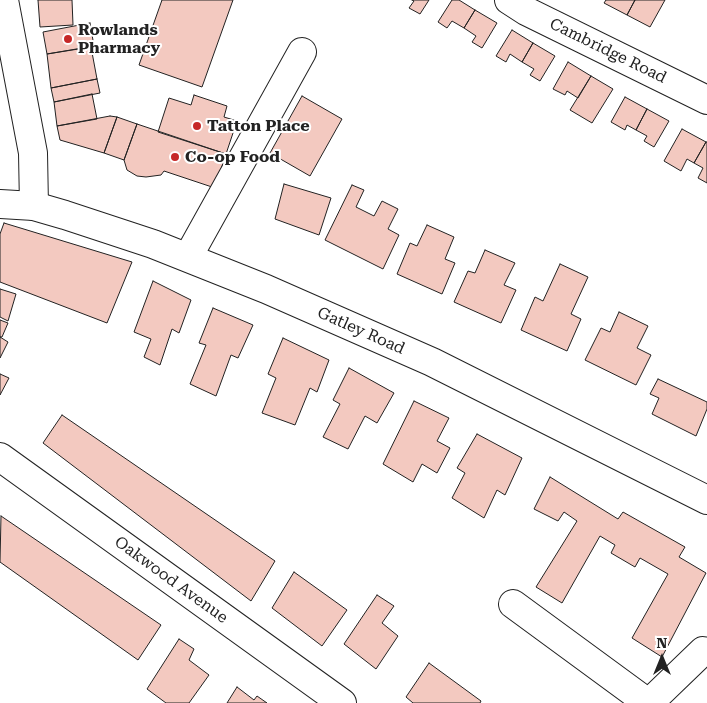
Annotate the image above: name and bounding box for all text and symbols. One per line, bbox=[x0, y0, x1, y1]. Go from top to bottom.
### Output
street label: Cambridge Road bbox=[546, 14, 670, 88]
place label: Rowlands Pharmacy bbox=[78, 20, 160, 58]
marker: Rowlands Pharmacy bbox=[62, 33, 74, 45]
place label: Tatton Place bbox=[207, 116, 310, 136]
marker: Tatton Place bbox=[191, 120, 203, 132]
place label: Co-op Food bbox=[185, 147, 280, 167]
marker: Co-op Food bbox=[169, 151, 181, 163]
street label: Gatley Road bbox=[314, 303, 408, 359]
street label: Oakwood Avenue bbox=[111, 532, 231, 628]
north arrow bbox=[637, 633, 687, 683]
text: N bbox=[657, 635, 667, 651]

